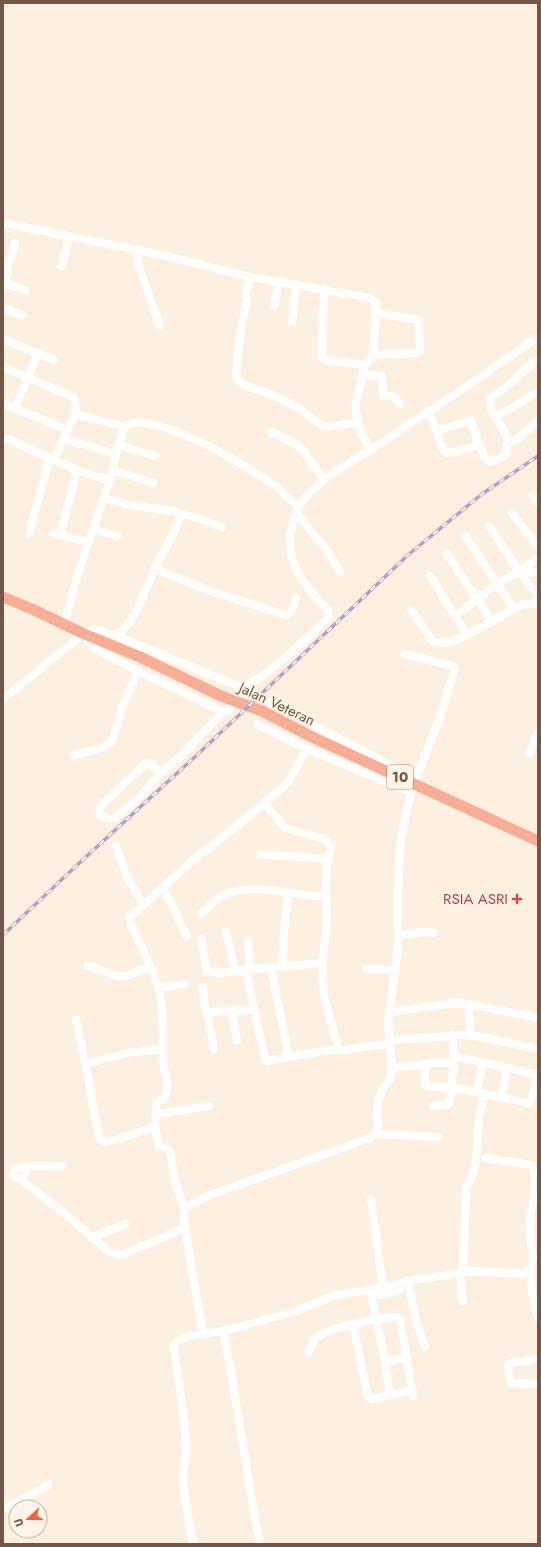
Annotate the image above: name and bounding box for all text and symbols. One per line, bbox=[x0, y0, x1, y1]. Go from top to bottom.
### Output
street label: Jalan Veteran bbox=[233, 676, 319, 731]
road number: 10 bbox=[387, 765, 413, 789]
place label: RSIA ASRI bbox=[443, 888, 508, 910]
marker: RSIA ASRI bbox=[511, 893, 523, 905]
north arrow bbox=[8, 1499, 48, 1539]
text: U bbox=[10, 1516, 28, 1529]

